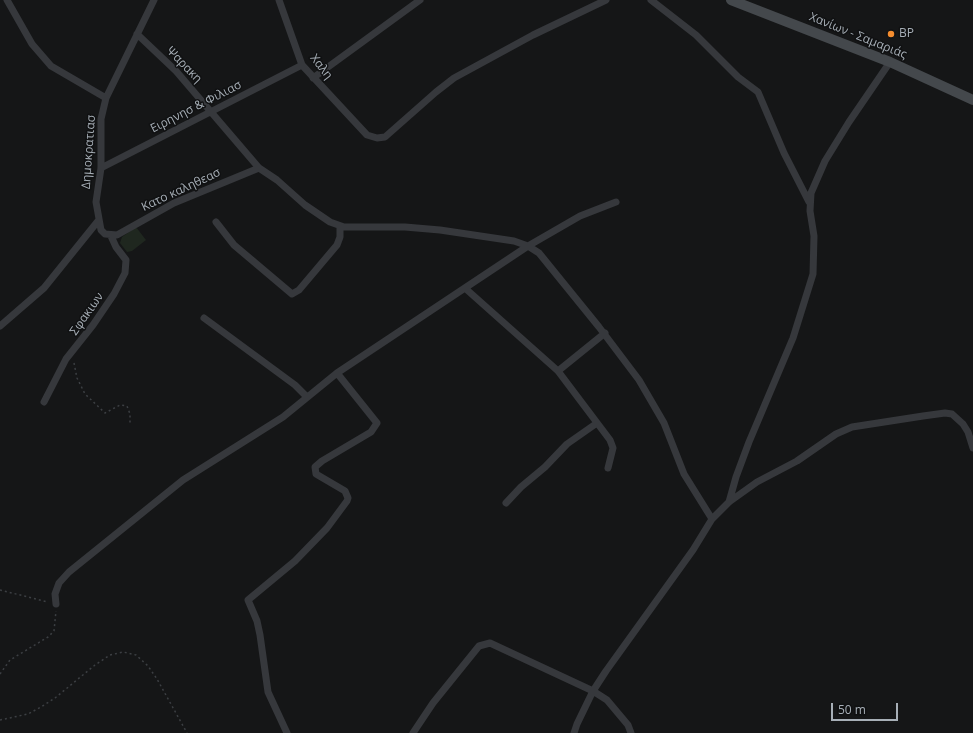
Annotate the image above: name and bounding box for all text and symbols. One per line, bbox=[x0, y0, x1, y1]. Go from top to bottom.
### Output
street label: Χανίων - Σαμαριάς bbox=[807, 10, 909, 62]
place label: BP bbox=[899, 27, 914, 41]
marker: BP bbox=[886, 29, 896, 39]
street label: Ψαρακη bbox=[163, 44, 205, 86]
street label: Χαλη bbox=[307, 52, 335, 82]
street label: Ειρηνησ & Φιλιασ bbox=[148, 78, 244, 136]
street label: Δημοκρατιασ bbox=[79, 114, 99, 190]
street label: Κατο καληθεασ bbox=[139, 165, 223, 215]
street label: Σφακιων bbox=[67, 290, 107, 338]
scale bar bbox=[833, 695, 900, 721]
text: 50 m bbox=[838, 701, 866, 718]

